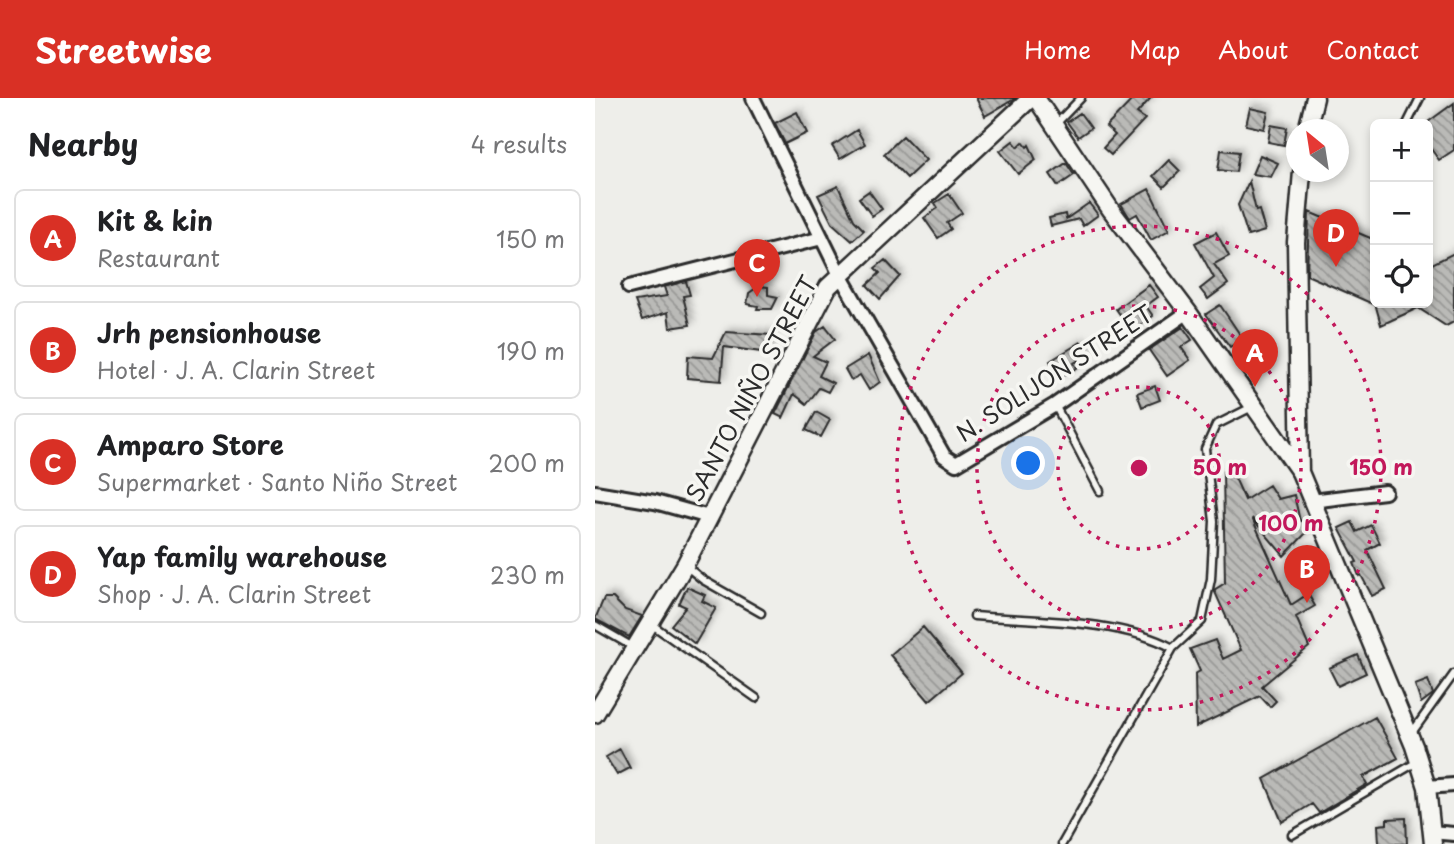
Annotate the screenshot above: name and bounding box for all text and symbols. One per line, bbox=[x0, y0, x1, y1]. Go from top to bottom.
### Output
text: Streetwise bbox=[35, 24, 212, 74]
text: Home bbox=[1024, 31, 1091, 67]
text: Map bbox=[1129, 31, 1180, 67]
text: About bbox=[1218, 31, 1288, 67]
text: Contact bbox=[1326, 31, 1419, 67]
north arrow bbox=[1286, 119, 1349, 182]
map controls bbox=[1370, 119, 1433, 308]
button: + bbox=[1370, 119, 1433, 182]
text: Nearby bbox=[28, 121, 138, 166]
text: 4 results bbox=[471, 126, 567, 161]
button: − bbox=[1370, 182, 1433, 245]
text: Kit & kin bbox=[97, 201, 213, 240]
pin: D bbox=[1313, 209, 1359, 267]
text: A bbox=[44, 221, 62, 256]
text: 150 m bbox=[496, 221, 565, 256]
pin: C bbox=[734, 239, 780, 297]
text: Restaurant bbox=[97, 240, 220, 275]
button: locate bbox=[1370, 245, 1433, 308]
street label: SANTO NIÑO STREET bbox=[676, 269, 825, 507]
street label: N. SOLIJON STREET bbox=[949, 296, 1160, 450]
text: Jrh pensionhouse bbox=[97, 313, 321, 352]
pin: A bbox=[1232, 329, 1278, 387]
text: B bbox=[45, 333, 61, 368]
text: 190 m bbox=[497, 333, 565, 368]
text: Hotel · J. A. Clarin Street bbox=[97, 352, 375, 387]
text: Amparo Store bbox=[97, 425, 284, 464]
text: C bbox=[44, 445, 62, 480]
text: 200 m bbox=[488, 445, 565, 480]
your location bbox=[1011, 446, 1045, 480]
text: 50 m bbox=[1193, 450, 1247, 482]
text: 150 m bbox=[1349, 450, 1413, 482]
centre of rings bbox=[1127, 456, 1151, 480]
text: Supermarket · Santo Niño Street bbox=[97, 464, 457, 499]
text: 100 m bbox=[1258, 506, 1324, 538]
text: Yap family warehouse bbox=[97, 537, 387, 576]
pin: B bbox=[1284, 545, 1330, 603]
text: D bbox=[44, 557, 62, 592]
text: 230 m bbox=[490, 557, 565, 592]
text: Shop · J. A. Clarin Street bbox=[97, 576, 371, 611]

